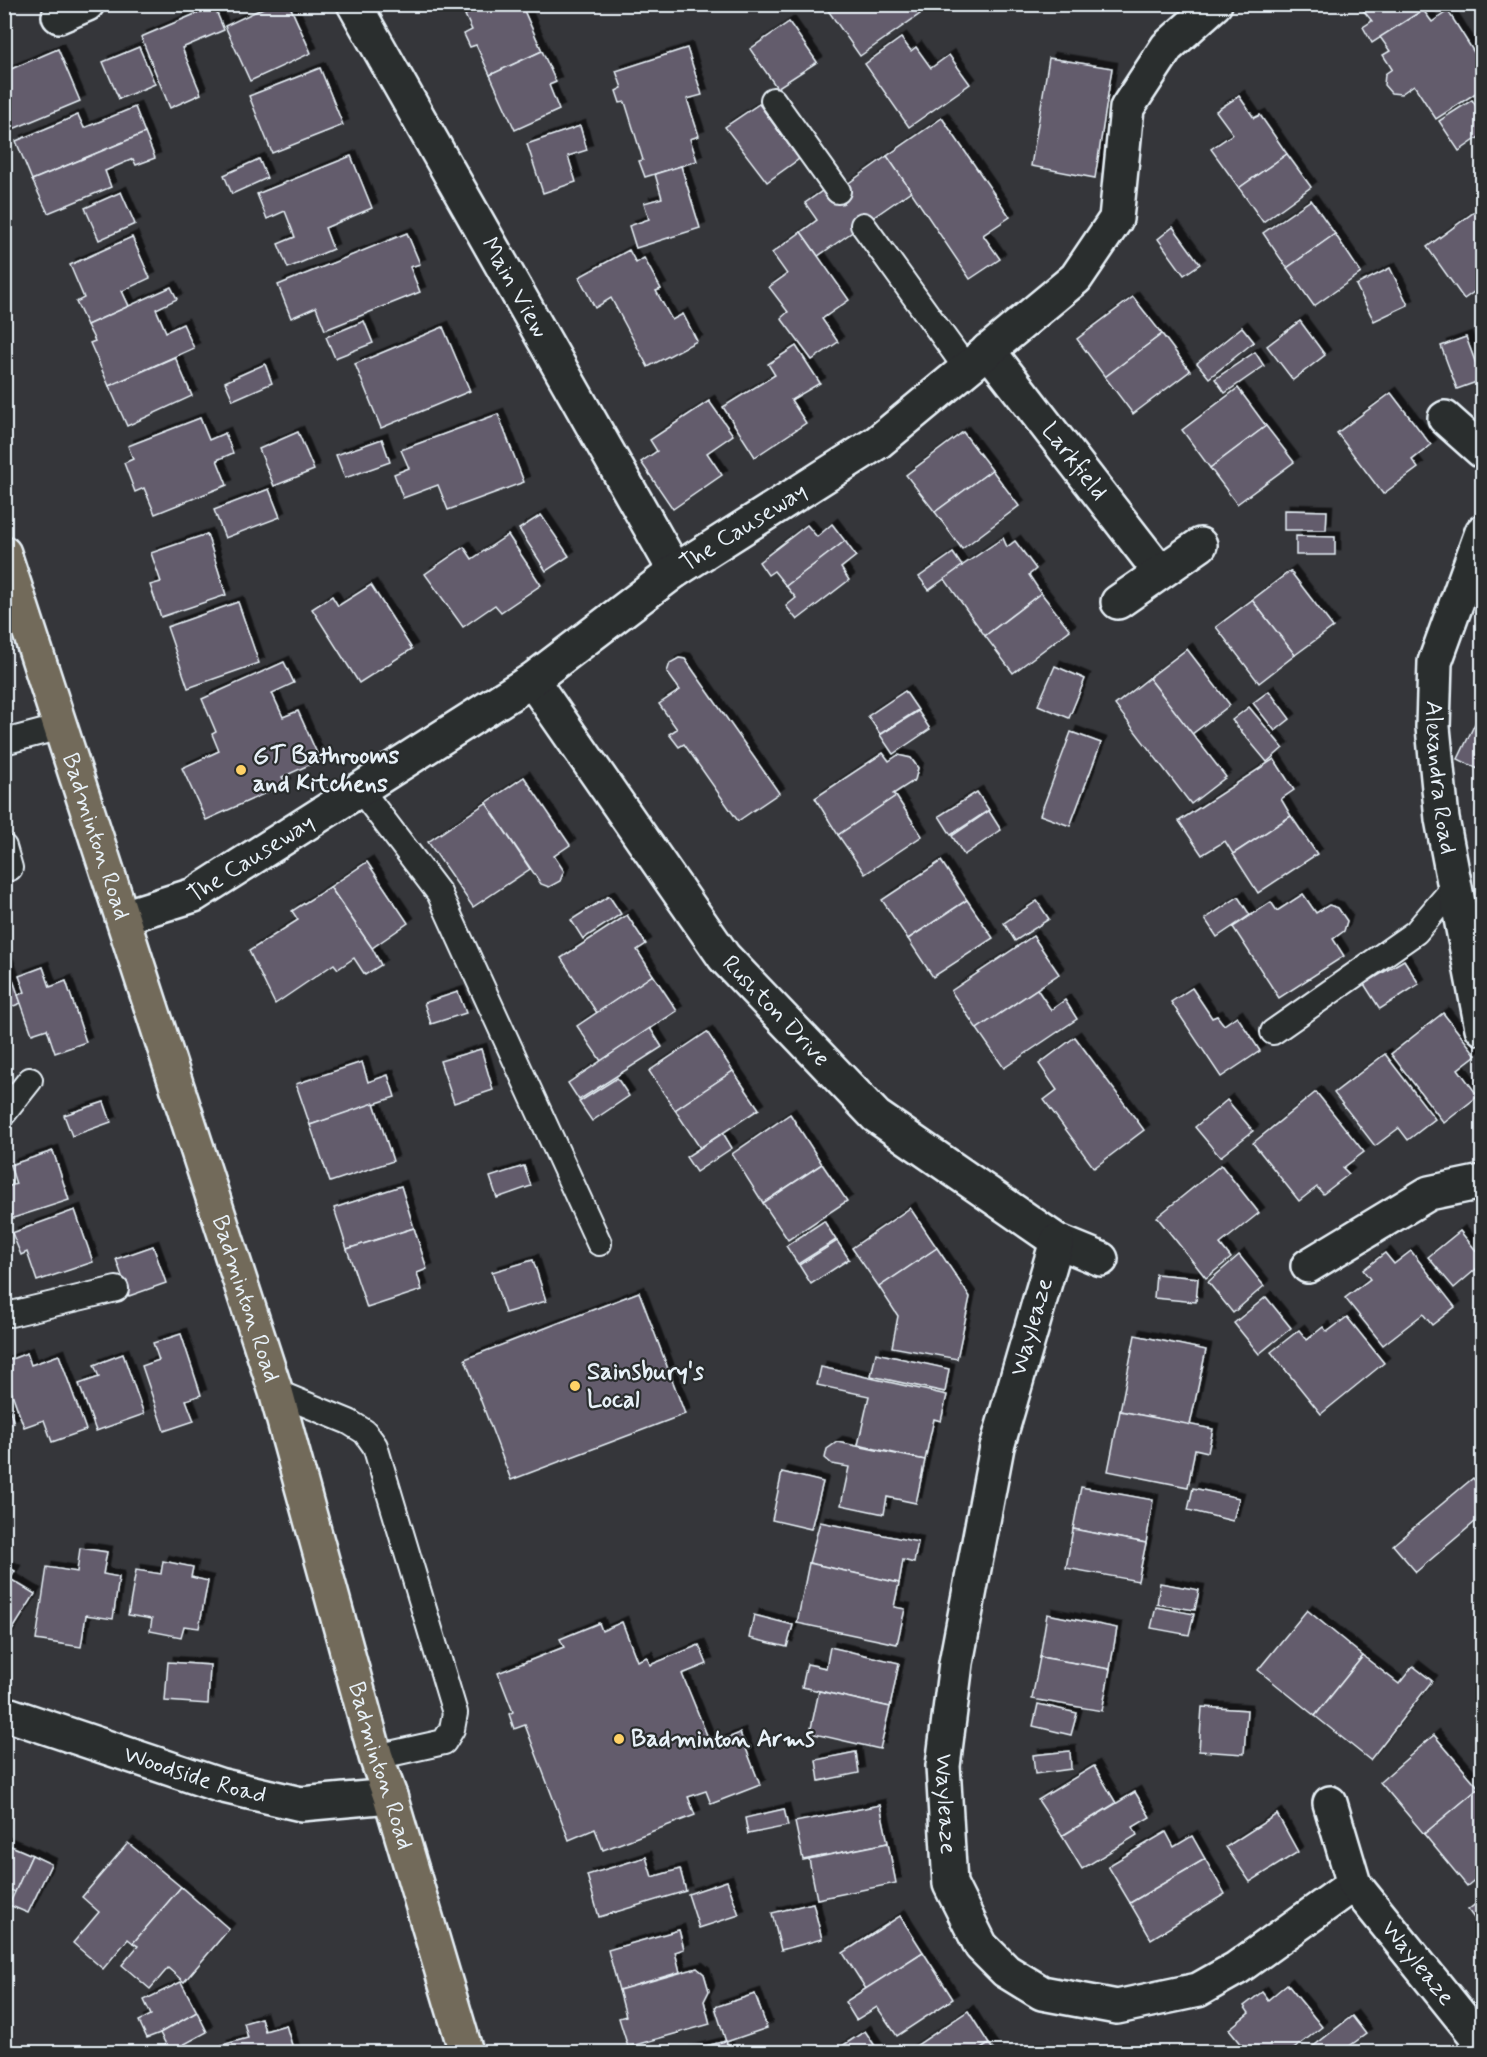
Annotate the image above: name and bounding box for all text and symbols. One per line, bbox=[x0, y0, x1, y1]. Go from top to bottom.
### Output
street label: Main View bbox=[474, 232, 555, 344]
street label: Larkfield bbox=[1034, 416, 1114, 507]
street label: The Causeway bbox=[674, 476, 813, 579]
street label: Alexandra Road bbox=[1417, 700, 1464, 857]
place label: GT Bathrooms and Kitchens bbox=[253, 741, 400, 800]
street label: Badminton Road bbox=[54, 749, 137, 924]
marker: GT Bathrooms and Kitchens bbox=[234, 763, 248, 777]
street label: The Causeway bbox=[182, 807, 320, 911]
street label: Rushton Drive bbox=[715, 949, 837, 1074]
street label: Badminton Road bbox=[204, 1211, 287, 1386]
street label: Wayleaze bbox=[1003, 1274, 1061, 1380]
place label: Sainsbury's Local bbox=[587, 1357, 704, 1416]
marker: Sainsbury's Local bbox=[568, 1379, 582, 1393]
street label: Badminton Road bbox=[341, 1678, 421, 1853]
place label: Badminton Arms bbox=[631, 1724, 815, 1755]
marker: Badminton Arms bbox=[612, 1732, 626, 1746]
street label: Woodside Road bbox=[120, 1739, 269, 1811]
street label: Wayleaze bbox=[926, 1752, 964, 1855]
street label: Wayleaze bbox=[1374, 1914, 1461, 2012]

